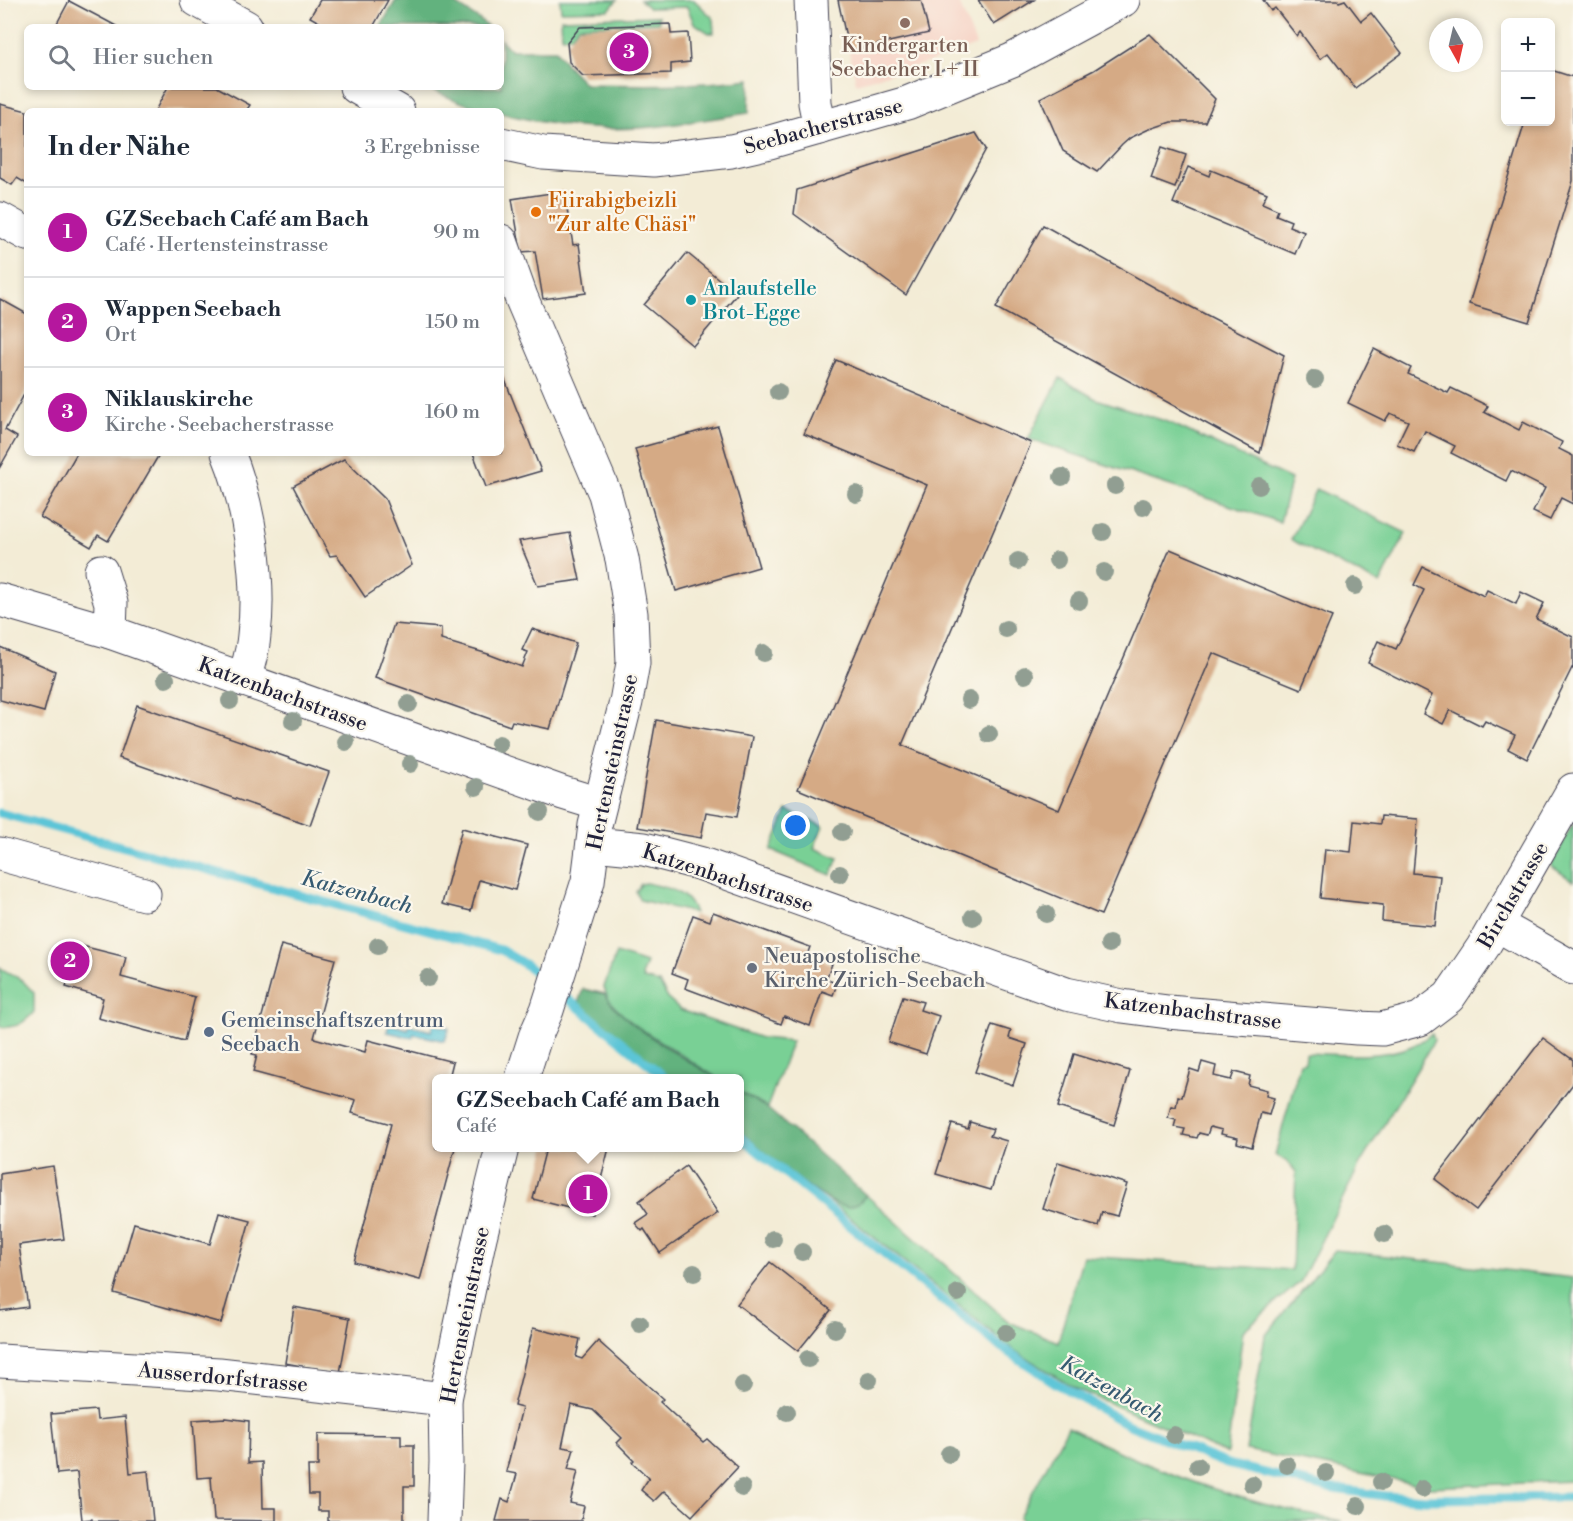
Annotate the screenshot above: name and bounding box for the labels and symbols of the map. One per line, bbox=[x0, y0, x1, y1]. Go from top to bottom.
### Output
marker: Kindergarten Seebacher I + II bbox=[898, 16, 912, 30]
north arrow bbox=[1429, 18, 1483, 72]
pin: 3 bbox=[610, 29, 648, 74]
place label: Kindergarten Seebacher I + II bbox=[831, 33, 979, 83]
street label: Seebacherstrasse bbox=[741, 93, 906, 161]
place label: Fiirabigbeizli "Zur alte Chäsi" bbox=[548, 188, 696, 238]
marker: Fiirabigbeizli "Zur alte Chäsi" bbox=[529, 205, 543, 219]
place label: Anlaufstelle Brot-Egge bbox=[702, 276, 817, 326]
marker: Anlaufstelle Brot-Egge bbox=[684, 293, 698, 307]
street label: Katzenbachstrasse bbox=[194, 652, 371, 738]
street label: Hertensteinstrasse bbox=[582, 672, 644, 853]
your location bbox=[781, 811, 810, 840]
street label: Birchstrasse bbox=[1472, 838, 1555, 954]
street label: Katzenbachstrasse bbox=[639, 839, 817, 919]
water label: Katzenbach bbox=[298, 865, 416, 920]
pin: 2 bbox=[50, 938, 90, 984]
place label: Neuapostolische Kirche Zürich-Seebach bbox=[764, 944, 986, 994]
marker: Neuapostolische Kirche Zürich-Seebach bbox=[745, 961, 759, 975]
street label: Katzenbachstrasse bbox=[1103, 988, 1283, 1036]
place label: Gemeinschaftszentrum Seebach bbox=[221, 1008, 444, 1058]
marker: Gemeinschaftszentrum Seebach bbox=[202, 1025, 216, 1039]
pin: 1 bbox=[568, 1172, 608, 1216]
street label: Hertensteinstrasse bbox=[436, 1225, 496, 1406]
water label: Katzenbach bbox=[1055, 1350, 1168, 1429]
street label: Ausserdorfstrasse bbox=[136, 1358, 309, 1398]

